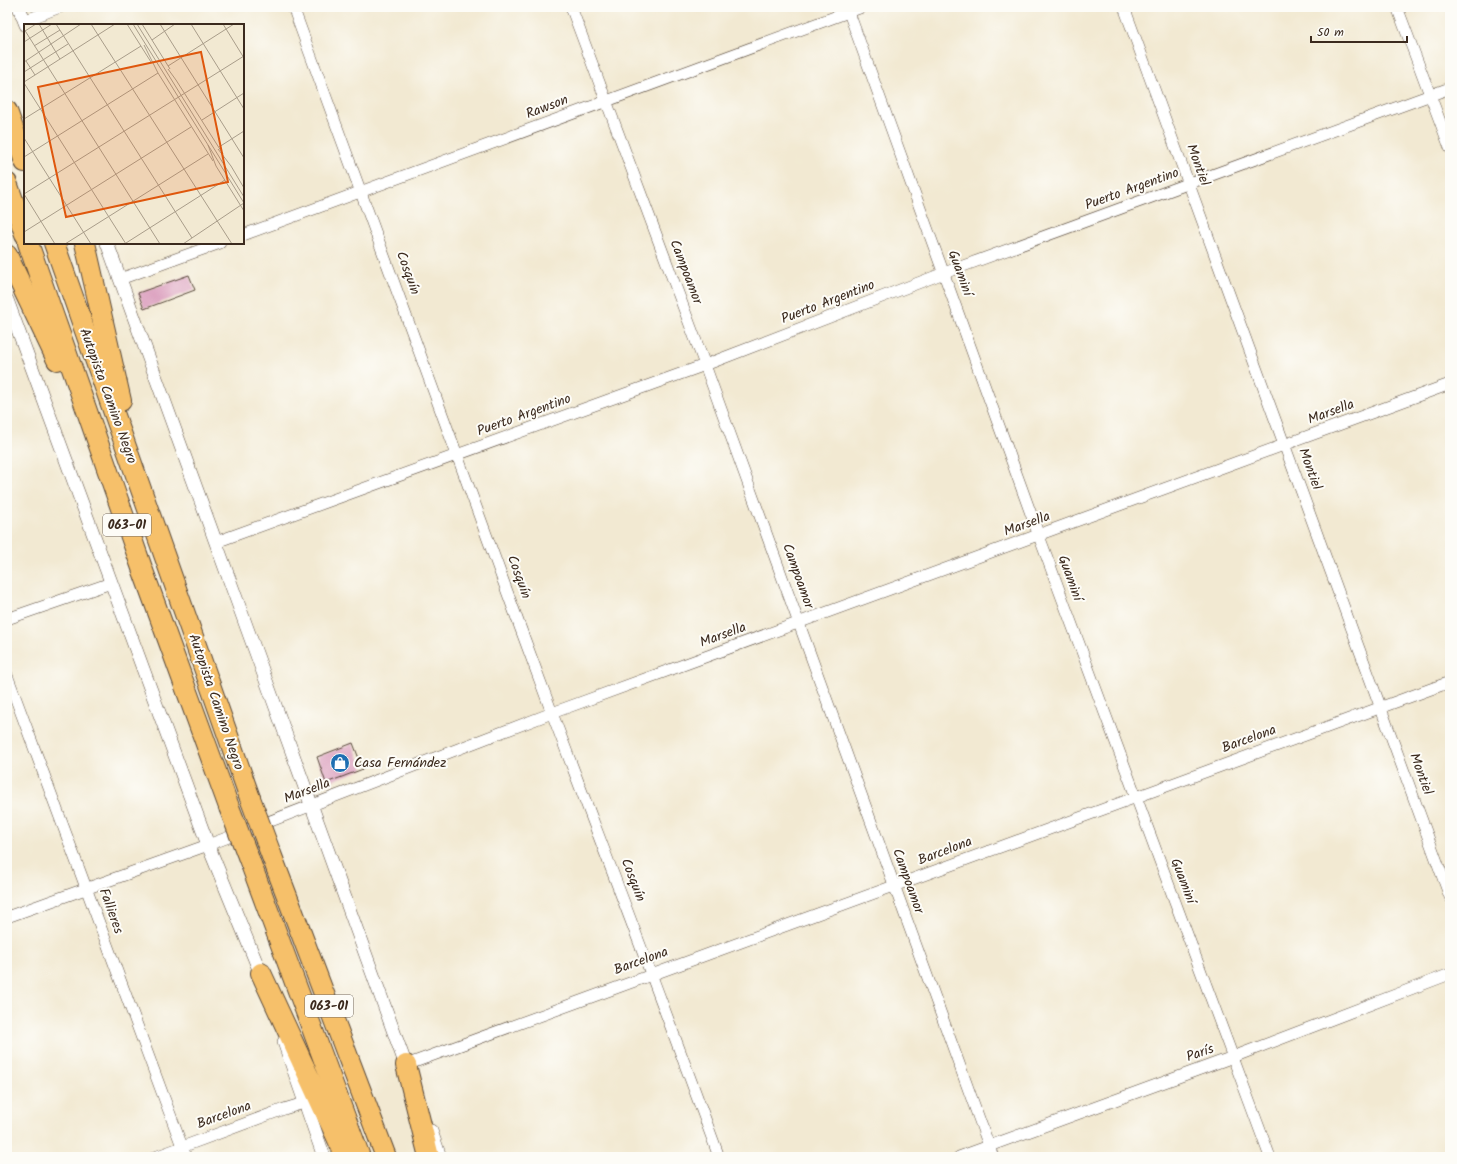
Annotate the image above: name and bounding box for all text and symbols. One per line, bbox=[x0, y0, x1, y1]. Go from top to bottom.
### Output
scale bar bbox=[1311, 18, 1407, 44]
text: 50 m bbox=[1317, 23, 1344, 42]
inset map bbox=[24, 24, 244, 244]
street label: Rawson bbox=[523, 89, 571, 125]
street label: Montiel bbox=[1180, 141, 1216, 190]
street label: Puerto Argentino bbox=[1082, 162, 1182, 216]
street label: Campoamor bbox=[664, 236, 709, 309]
street label: Guaminí bbox=[942, 247, 979, 301]
street label: Cosquín bbox=[390, 248, 426, 298]
street label: Puerto Argentino bbox=[778, 274, 878, 330]
street label: Autopista Camino Negro bbox=[73, 325, 143, 467]
street label: Puerto Argentino bbox=[474, 388, 574, 442]
street label: Marsella bbox=[1305, 393, 1357, 431]
street label: Montiel bbox=[1292, 445, 1328, 494]
street label: Marsella bbox=[1001, 505, 1053, 543]
road number: 063-01 bbox=[103, 514, 151, 536]
street label: Campoamor bbox=[776, 540, 820, 613]
street label: Cosquín bbox=[501, 552, 537, 602]
street label: Guaminí bbox=[1052, 552, 1089, 606]
street label: Marsella bbox=[697, 616, 749, 654]
street label: Autopista Camino Negro bbox=[182, 631, 250, 773]
street label: Barcelona bbox=[1219, 719, 1279, 759]
street label: Montiel bbox=[1403, 750, 1439, 799]
shop icon: Casa Fernández bbox=[329, 752, 351, 774]
place label: Casa Fernández bbox=[354, 752, 446, 774]
street label: Marsella bbox=[281, 772, 333, 810]
street label: Barcelona bbox=[915, 831, 975, 871]
street label: Campoamor bbox=[886, 845, 930, 918]
street label: Cosquín bbox=[615, 855, 651, 905]
street label: Guaminí bbox=[1164, 855, 1203, 909]
street label: Fallieres bbox=[93, 885, 129, 937]
street label: Barcelona bbox=[611, 941, 671, 981]
road number: 063-01 bbox=[305, 995, 353, 1017]
street label: París bbox=[1183, 1038, 1217, 1068]
street label: Barcelona bbox=[194, 1095, 254, 1135]

